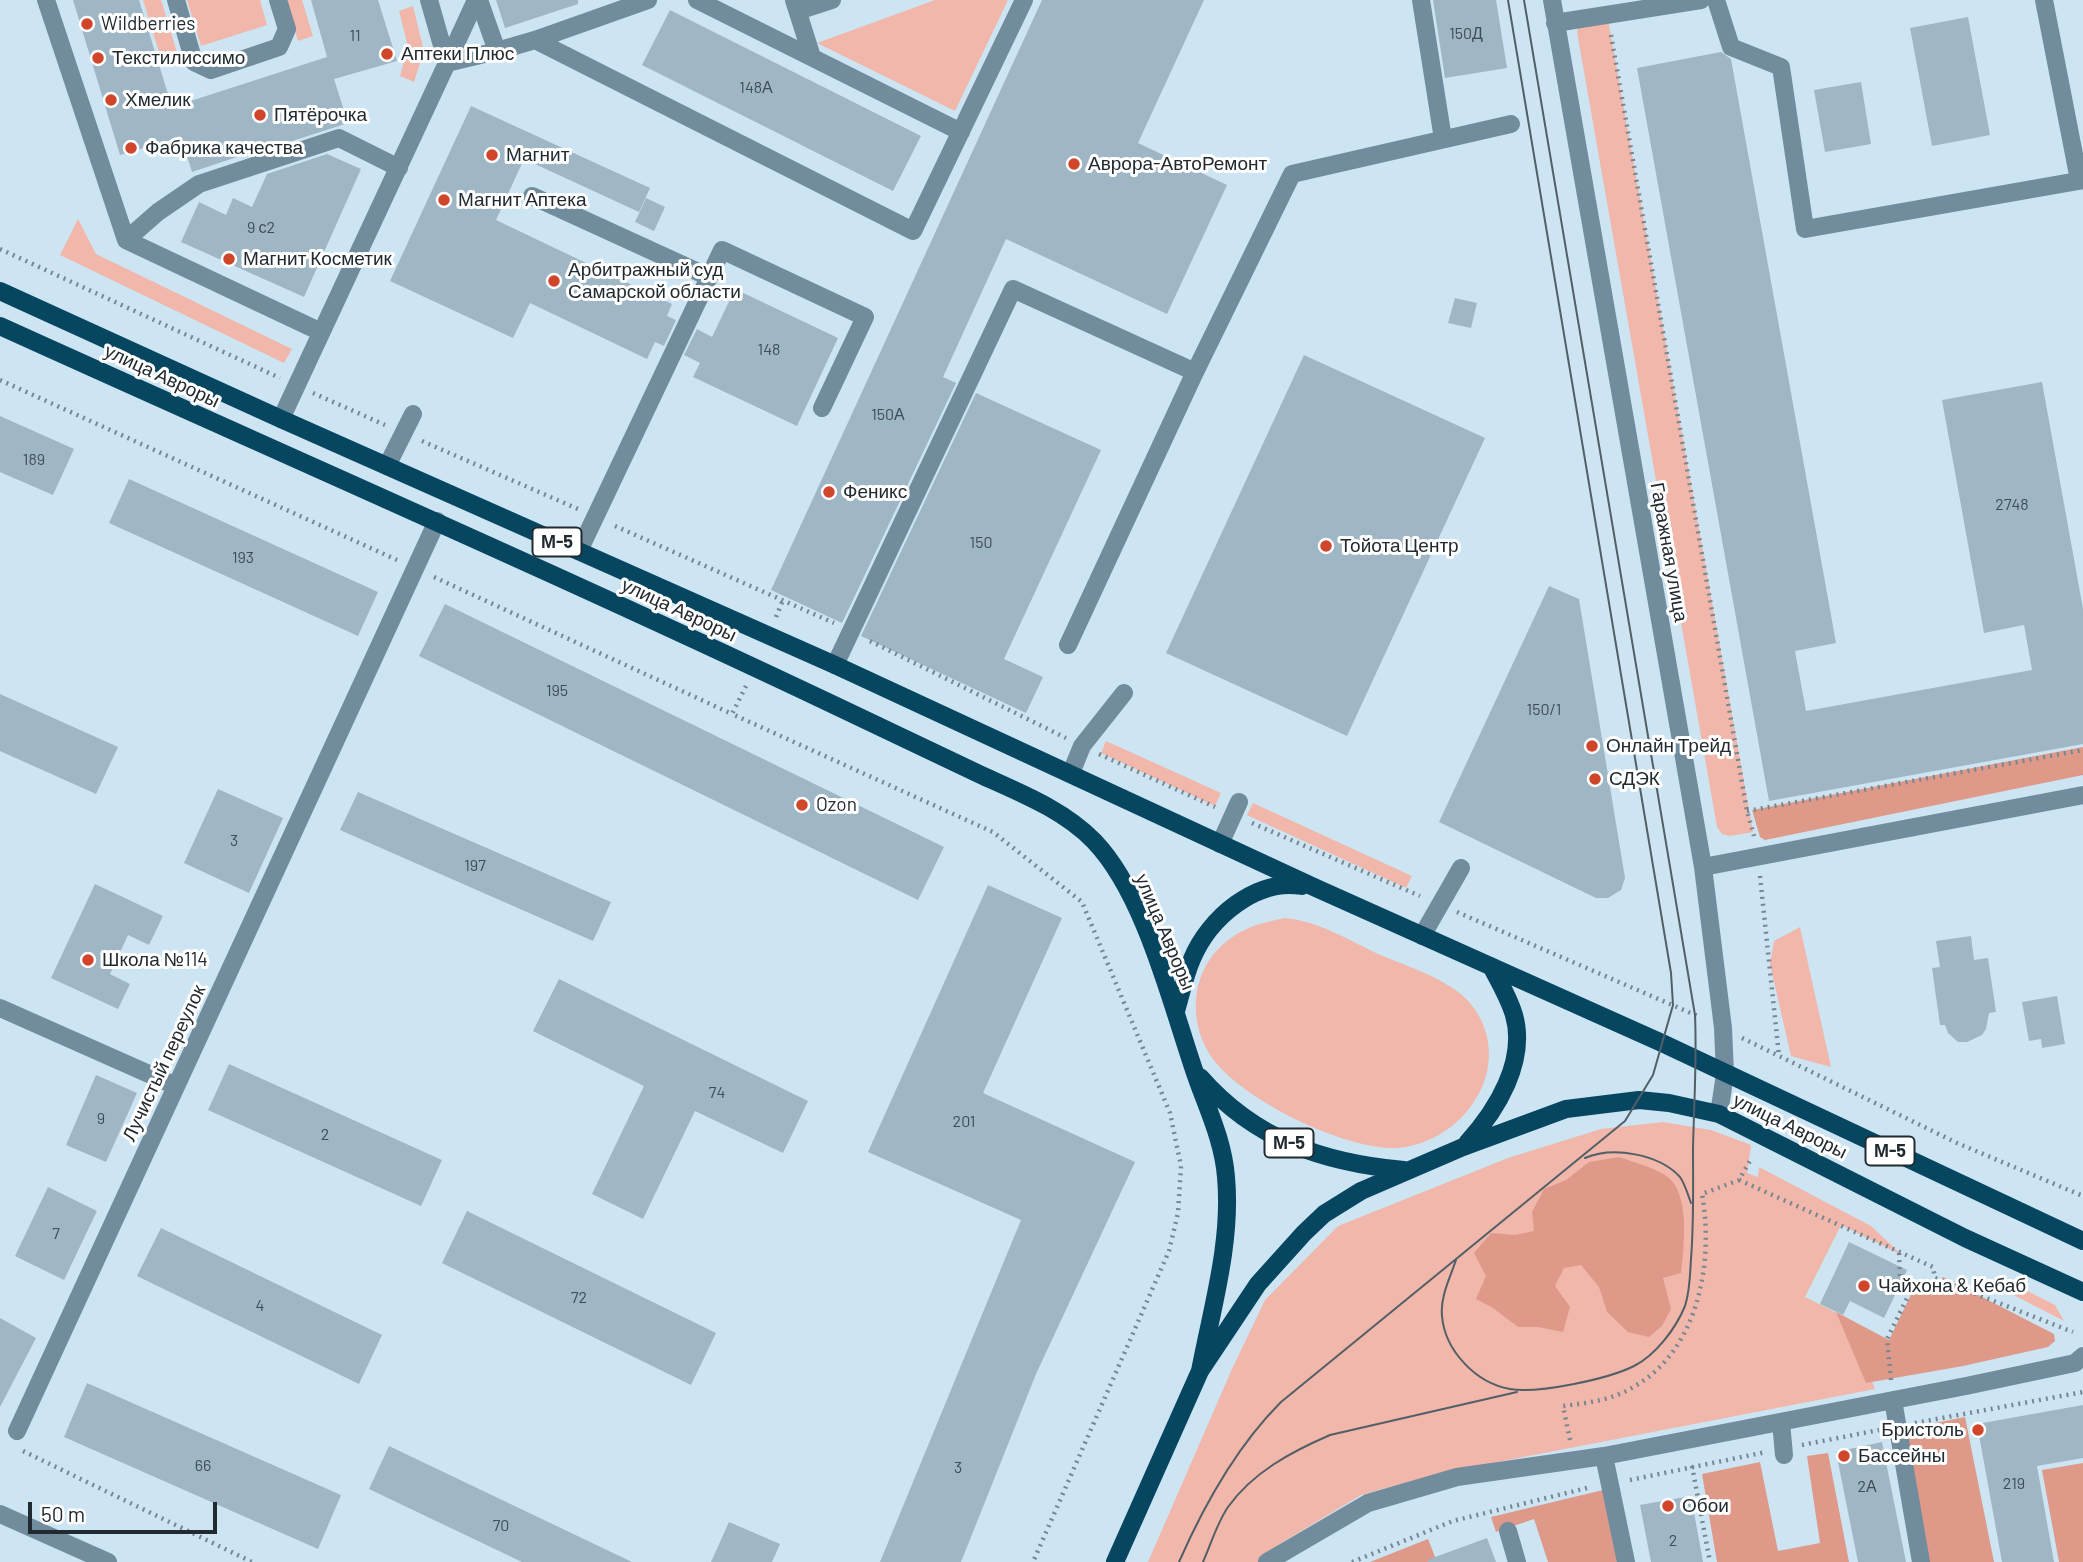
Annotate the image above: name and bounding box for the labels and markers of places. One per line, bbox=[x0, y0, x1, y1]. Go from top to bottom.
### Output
place label: Wildberries bbox=[101, 13, 195, 35]
marker: Wildberries bbox=[79, 16, 95, 32]
place label: Аптеки Плюс bbox=[401, 43, 514, 65]
marker: Аптеки Плюс bbox=[379, 46, 395, 62]
place label: Текстилиссимо bbox=[112, 47, 245, 69]
marker: Текстилиссимо bbox=[90, 50, 106, 66]
place label: Хмелик bbox=[125, 89, 191, 111]
marker: Хмелик bbox=[103, 92, 119, 108]
place label: Пятёрочка bbox=[274, 104, 367, 126]
marker: Пятёрочка bbox=[252, 107, 268, 123]
place label: Фабрика качества bbox=[145, 137, 303, 159]
marker: Фабрика качества bbox=[123, 140, 139, 156]
place label: Магнит bbox=[506, 144, 569, 166]
marker: Магнит bbox=[484, 147, 500, 163]
place label: Аврора-АвтоРемонт bbox=[1088, 153, 1267, 175]
marker: Аврора-АвтоРемонт bbox=[1066, 156, 1082, 172]
place label: Магнит Аптека bbox=[458, 189, 586, 211]
marker: Магнит Аптека bbox=[436, 192, 452, 208]
place label: Магнит Косметик bbox=[243, 248, 392, 270]
marker: Магнит Косметик bbox=[221, 251, 237, 267]
place label: Арбитражный суд Самарской области bbox=[568, 259, 741, 303]
marker: Арбитражный суд Самарской области bbox=[546, 273, 562, 289]
place label: Феникс bbox=[843, 481, 907, 503]
marker: Феникс bbox=[821, 484, 837, 500]
place label: Тойота Центр bbox=[1340, 535, 1459, 557]
marker: Тойота Центр bbox=[1318, 538, 1334, 554]
place label: Онлайн Трейд bbox=[1606, 735, 1731, 757]
marker: Онлайн Трейд bbox=[1584, 738, 1600, 754]
place label: СДЭК bbox=[1609, 768, 1660, 790]
marker: СДЭК bbox=[1587, 771, 1603, 787]
place label: Ozon bbox=[816, 794, 857, 816]
marker: Ozon bbox=[794, 797, 810, 813]
place label: Школа №114 bbox=[102, 949, 208, 971]
marker: Школа №114 bbox=[80, 952, 96, 968]
place label: Чайхона & Кебаб bbox=[1878, 1275, 2026, 1297]
marker: Чайхона & Кебаб bbox=[1856, 1278, 1872, 1294]
place label: Бристоль bbox=[1881, 1419, 1964, 1441]
marker: Бристоль bbox=[1970, 1422, 1986, 1438]
place label: Бассейны bbox=[1858, 1445, 1945, 1467]
marker: Бассейны bbox=[1836, 1448, 1852, 1464]
place label: Обои bbox=[1682, 1495, 1729, 1517]
marker: Обои bbox=[1660, 1498, 1676, 1514]

